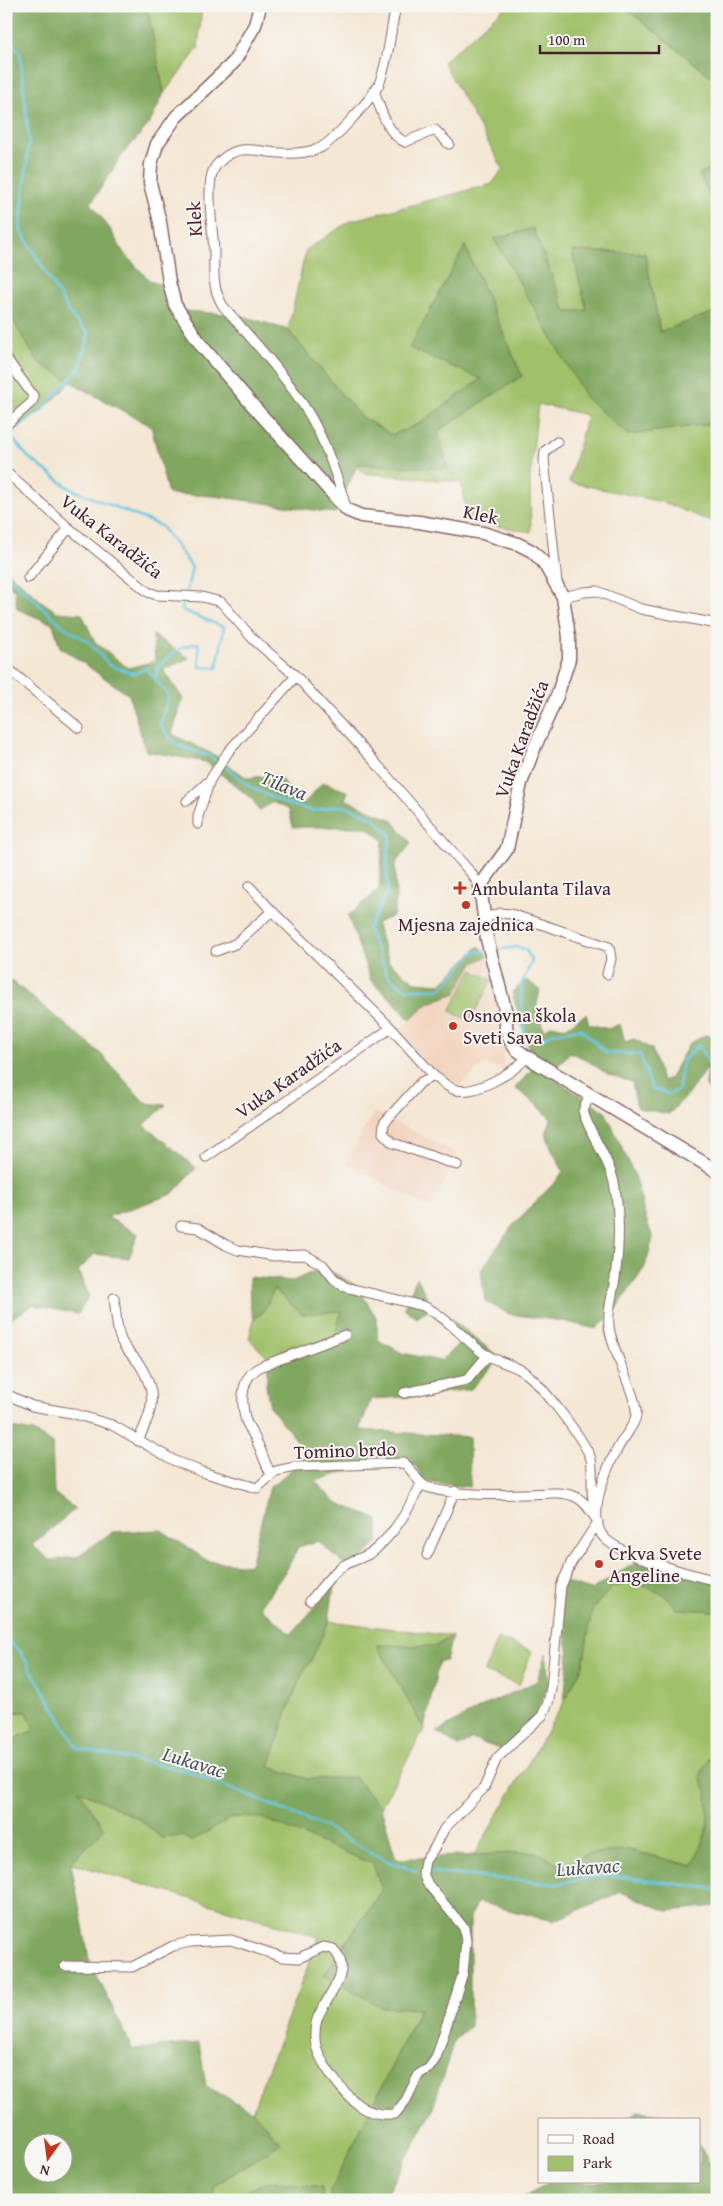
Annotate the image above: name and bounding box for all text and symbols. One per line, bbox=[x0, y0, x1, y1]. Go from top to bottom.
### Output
scale bar bbox=[540, 22, 659, 54]
text: 100 m bbox=[548, 29, 586, 50]
street label: Klek bbox=[179, 200, 209, 237]
street label: Vuka Karadžića bbox=[55, 487, 169, 585]
street label: Klek bbox=[461, 497, 501, 531]
street label: Vuka Karadžića bbox=[487, 676, 555, 802]
water label: Tilava bbox=[257, 762, 312, 807]
place label: Ambulanta Tilava bbox=[471, 874, 611, 902]
marker: Ambulanta Tilava bbox=[453, 881, 467, 895]
marker: Mjesna zajednica bbox=[460, 899, 472, 911]
place label: Mjesna zajednica bbox=[398, 910, 534, 938]
place label: Osnovna škola Sveti Sava bbox=[463, 1001, 576, 1051]
marker: Osnovna škola Sveti Sava bbox=[447, 1020, 459, 1032]
street label: Vuka Karadžića bbox=[229, 1031, 347, 1125]
street label: Tomino brdo bbox=[293, 1434, 397, 1466]
place label: Crkva Svete Angeline bbox=[609, 1539, 702, 1589]
marker: Crkva Svete Angeline bbox=[593, 1558, 605, 1570]
water label: Lukavac bbox=[159, 1738, 230, 1785]
water label: Lukavac bbox=[554, 1850, 622, 1883]
legend bbox=[538, 2118, 700, 2184]
text: Road bbox=[583, 2128, 614, 2149]
north arrow bbox=[22, 2134, 72, 2184]
text: Park bbox=[583, 2152, 612, 2173]
text: N bbox=[37, 2160, 52, 2181]

